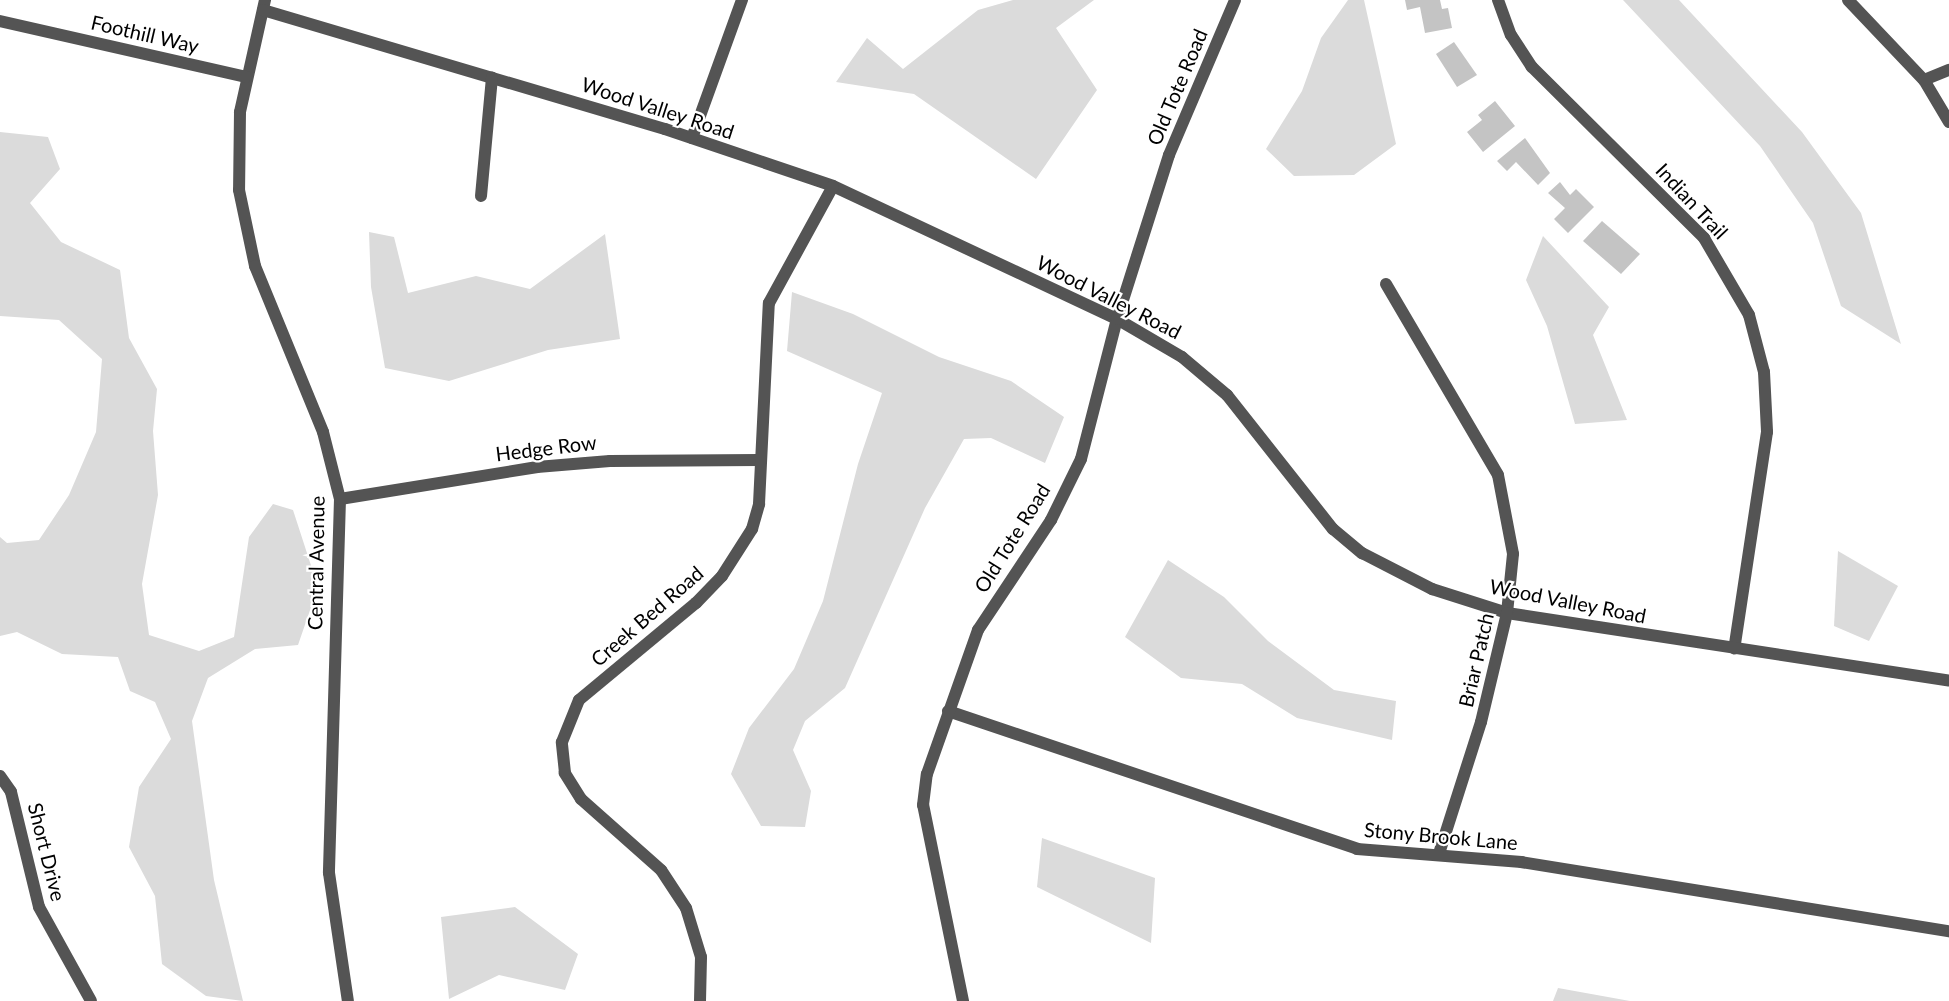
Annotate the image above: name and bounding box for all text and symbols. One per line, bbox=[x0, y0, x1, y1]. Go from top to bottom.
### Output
street label: Foothill Way bbox=[89, 10, 201, 58]
street label: Old Tote Road bbox=[1142, 25, 1212, 149]
street label: Wood Valley Road bbox=[578, 72, 738, 144]
street label: Indian Trail bbox=[1651, 158, 1733, 244]
street label: Wood Valley Road bbox=[1032, 250, 1186, 344]
street label: Hedge Row bbox=[494, 430, 598, 466]
street label: Old Tote Road bbox=[969, 479, 1055, 597]
street label: Central Avenue bbox=[303, 495, 329, 631]
street label: Creek Bed Road bbox=[586, 561, 708, 671]
street label: Wood Valley Road bbox=[1487, 574, 1649, 628]
street label: Briar Patch bbox=[1453, 610, 1499, 710]
street label: Short Drive bbox=[23, 800, 71, 904]
street label: Stony Brook Lane bbox=[1363, 817, 1519, 855]

